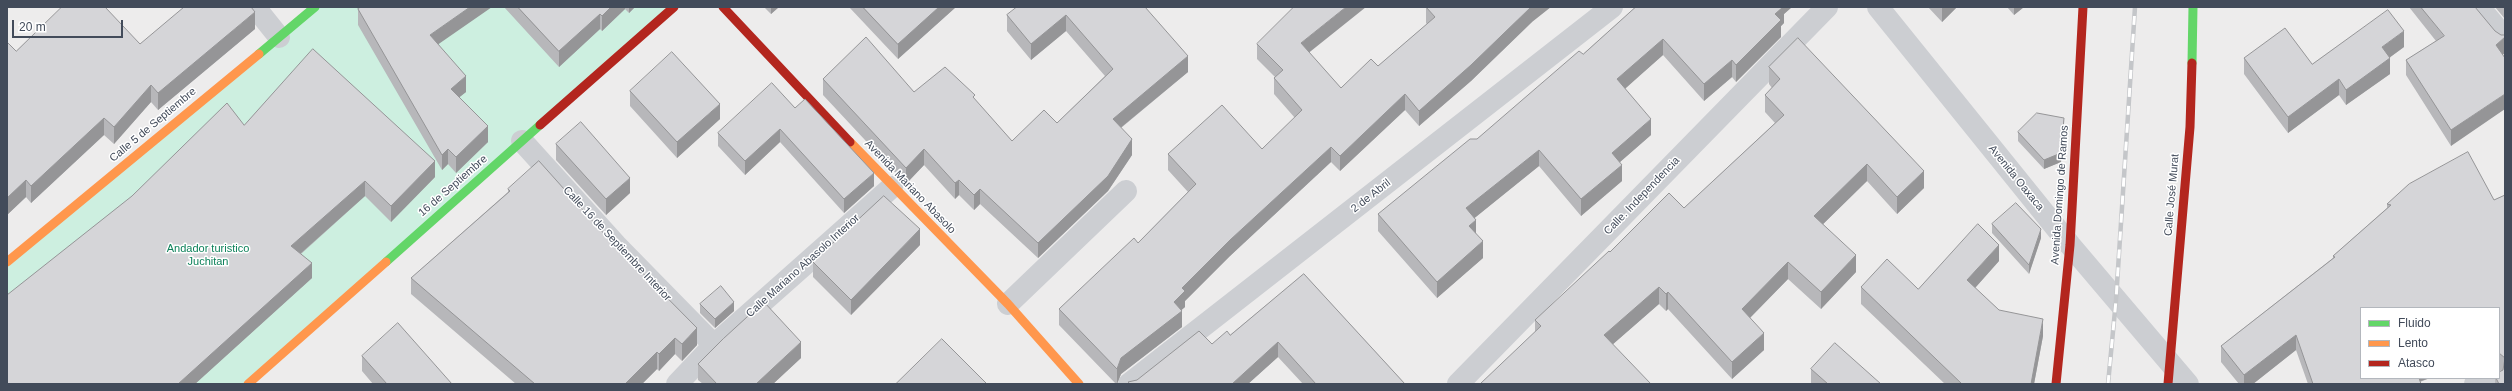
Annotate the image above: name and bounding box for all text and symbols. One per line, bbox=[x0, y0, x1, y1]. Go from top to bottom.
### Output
scale bar bbox=[14, 12, 125, 38]
text: 20 m bbox=[19, 20, 46, 34]
street label: Calle 5 de Septiembre bbox=[107, 85, 199, 165]
street label: Avenida Domingo de Ramos bbox=[2049, 125, 2071, 265]
street label: Avenida Mariano Abasolo bbox=[862, 137, 958, 237]
street label: Avenida Oaxaca bbox=[1986, 143, 2046, 213]
street label: 16 de Septiembre bbox=[416, 153, 490, 219]
street label: Calle José Murat bbox=[2162, 153, 2182, 237]
street label: Calle. Independencia bbox=[1601, 154, 1683, 238]
street label: 2 de Abril bbox=[1349, 176, 1393, 216]
street label: Calle 16 de Septiembre Interior bbox=[560, 184, 674, 304]
street label: Calle Mariano Abasolo Interior bbox=[744, 212, 862, 320]
park label: Andador turistico Juchitan bbox=[167, 242, 249, 268]
legend bbox=[2360, 307, 2500, 379]
text: Fluido bbox=[2398, 316, 2431, 330]
text: Lento bbox=[2398, 336, 2428, 350]
text: Atasco bbox=[2398, 356, 2435, 370]

